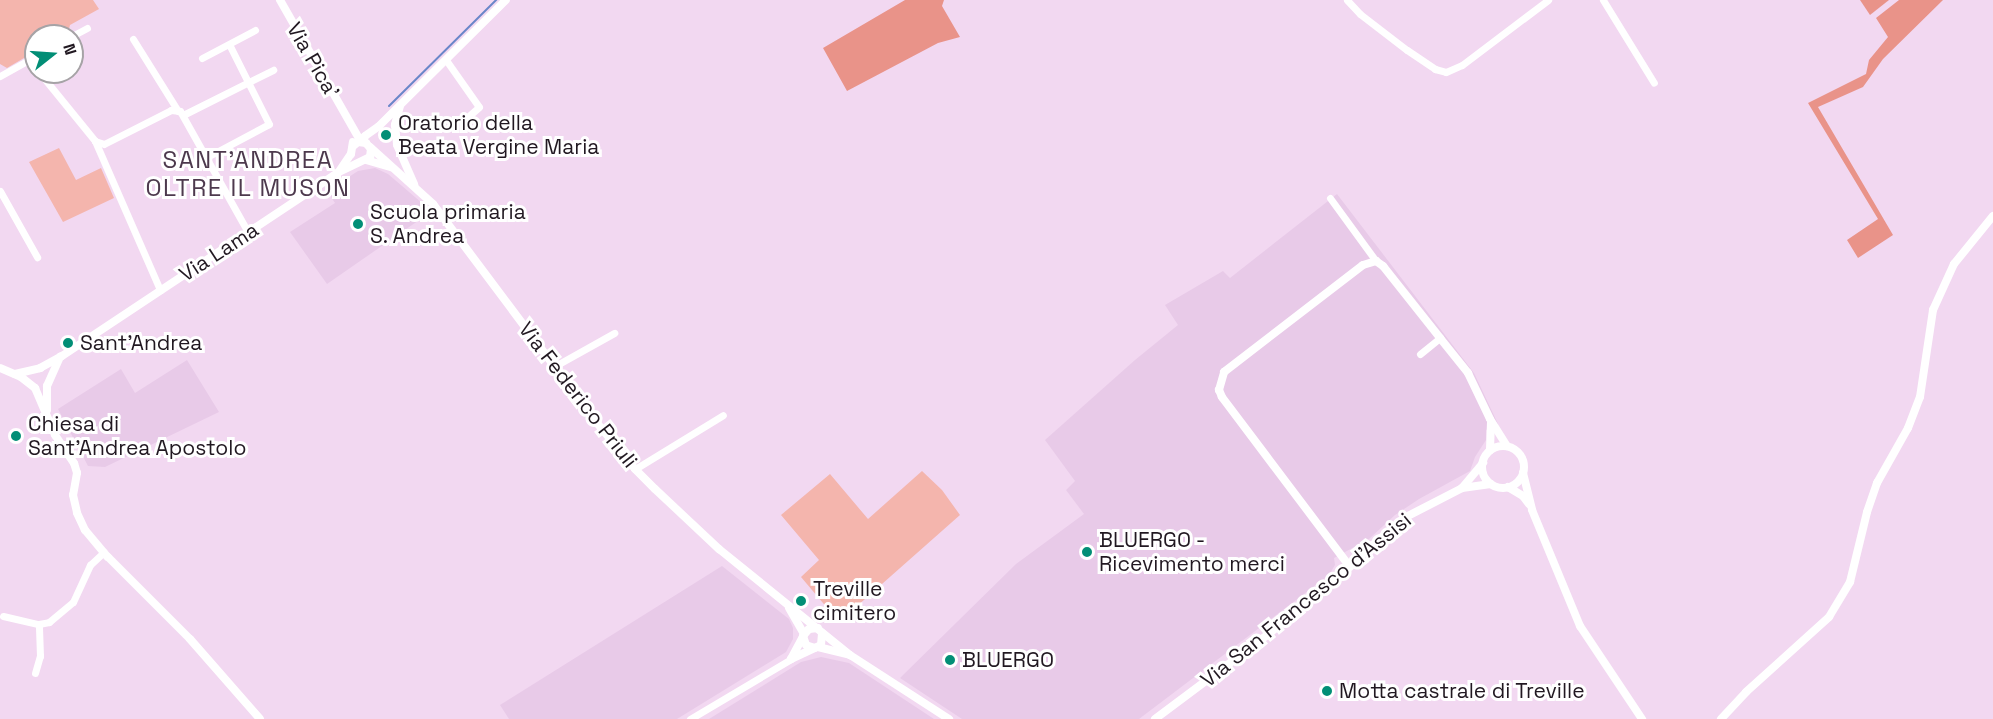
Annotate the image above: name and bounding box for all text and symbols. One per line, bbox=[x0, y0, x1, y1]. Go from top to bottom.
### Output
street label: Via Pica' bbox=[281, 18, 345, 102]
north arrow bbox=[24, 24, 84, 84]
text: N bbox=[58, 41, 81, 57]
place label: Oratorio della Beata Vergine Maria bbox=[398, 110, 600, 160]
marker: Oratorio della Beata Vergine Maria bbox=[379, 128, 393, 142]
district label: SANT'ANDREA OLTRE IL MUSON bbox=[145, 146, 351, 202]
place label: Scuola primaria S. Andrea bbox=[370, 199, 526, 249]
street label: Via Lama bbox=[175, 217, 263, 287]
marker: Scuola primaria S. Andrea bbox=[351, 217, 365, 231]
street label: Via Federico Priuli bbox=[513, 317, 643, 473]
place label: Sant'Andrea bbox=[80, 330, 202, 356]
marker: Sant'Andrea bbox=[61, 336, 75, 350]
place label: Chiesa di Sant'Andrea Apostolo bbox=[28, 411, 247, 461]
marker: Chiesa di Sant'Andrea Apostolo bbox=[9, 429, 23, 443]
street label: Via San Francesco d'Assisi bbox=[1196, 507, 1416, 693]
place label: BLUERGO - Ricevimento merci bbox=[1099, 527, 1285, 577]
marker: BLUERGO - Ricevimento merci bbox=[1080, 545, 1094, 559]
place label: Treville cimitero bbox=[813, 576, 896, 626]
marker: Treville cimitero bbox=[794, 594, 808, 608]
place label: BLUERGO bbox=[962, 647, 1054, 673]
marker: BLUERGO bbox=[943, 653, 957, 667]
place label: Motta castrale di Treville bbox=[1339, 678, 1585, 704]
marker: Motta castrale di Treville bbox=[1320, 684, 1334, 698]

